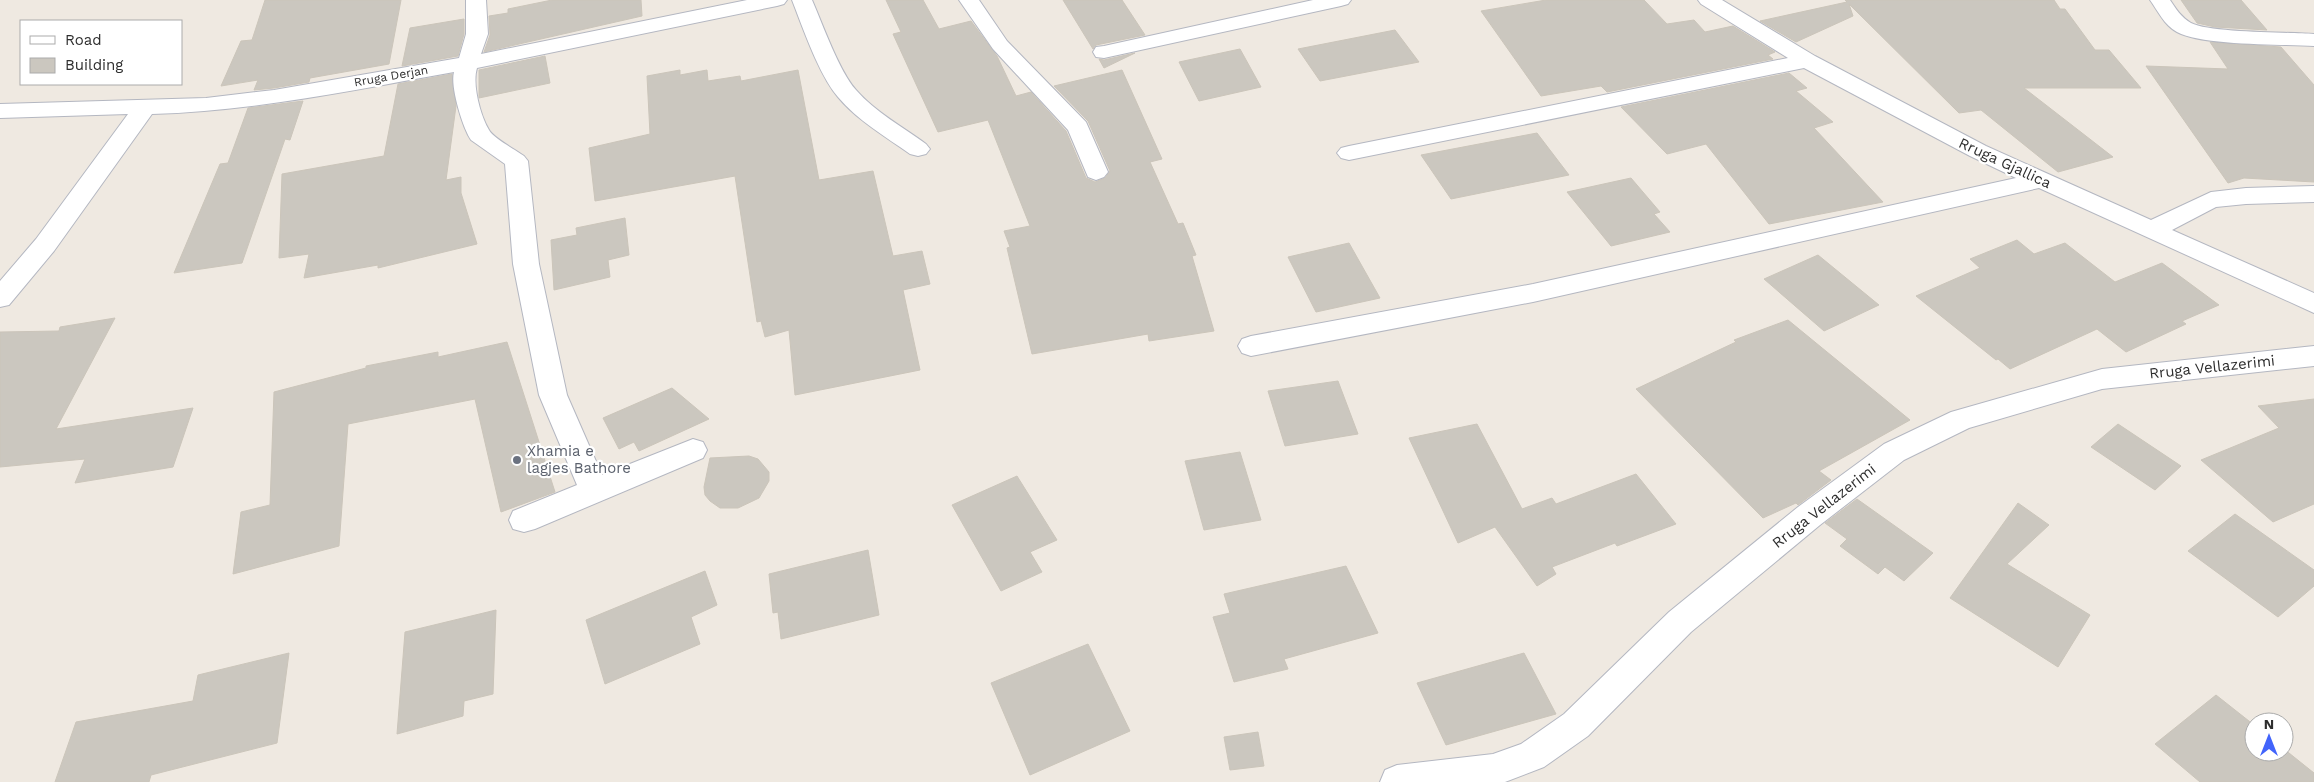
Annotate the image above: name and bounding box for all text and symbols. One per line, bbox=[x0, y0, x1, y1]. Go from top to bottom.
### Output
legend bbox=[20, 20, 182, 85]
text: Road bbox=[65, 31, 102, 49]
text: Building bbox=[65, 56, 123, 74]
street label: Rruga Derjan bbox=[353, 63, 429, 89]
street label: Rruga Gjallica bbox=[1956, 134, 2055, 192]
street label: Rruga Vellazerimi bbox=[2148, 351, 2276, 383]
place label: Xhamia e lagjes Bathore bbox=[527, 442, 631, 477]
marker: Xhamia e lagjes Bathore bbox=[511, 454, 523, 466]
street label: Rruga Vellazerimi bbox=[1769, 460, 1879, 552]
north arrow bbox=[2244, 712, 2294, 762]
text: N bbox=[2264, 716, 2274, 732]

